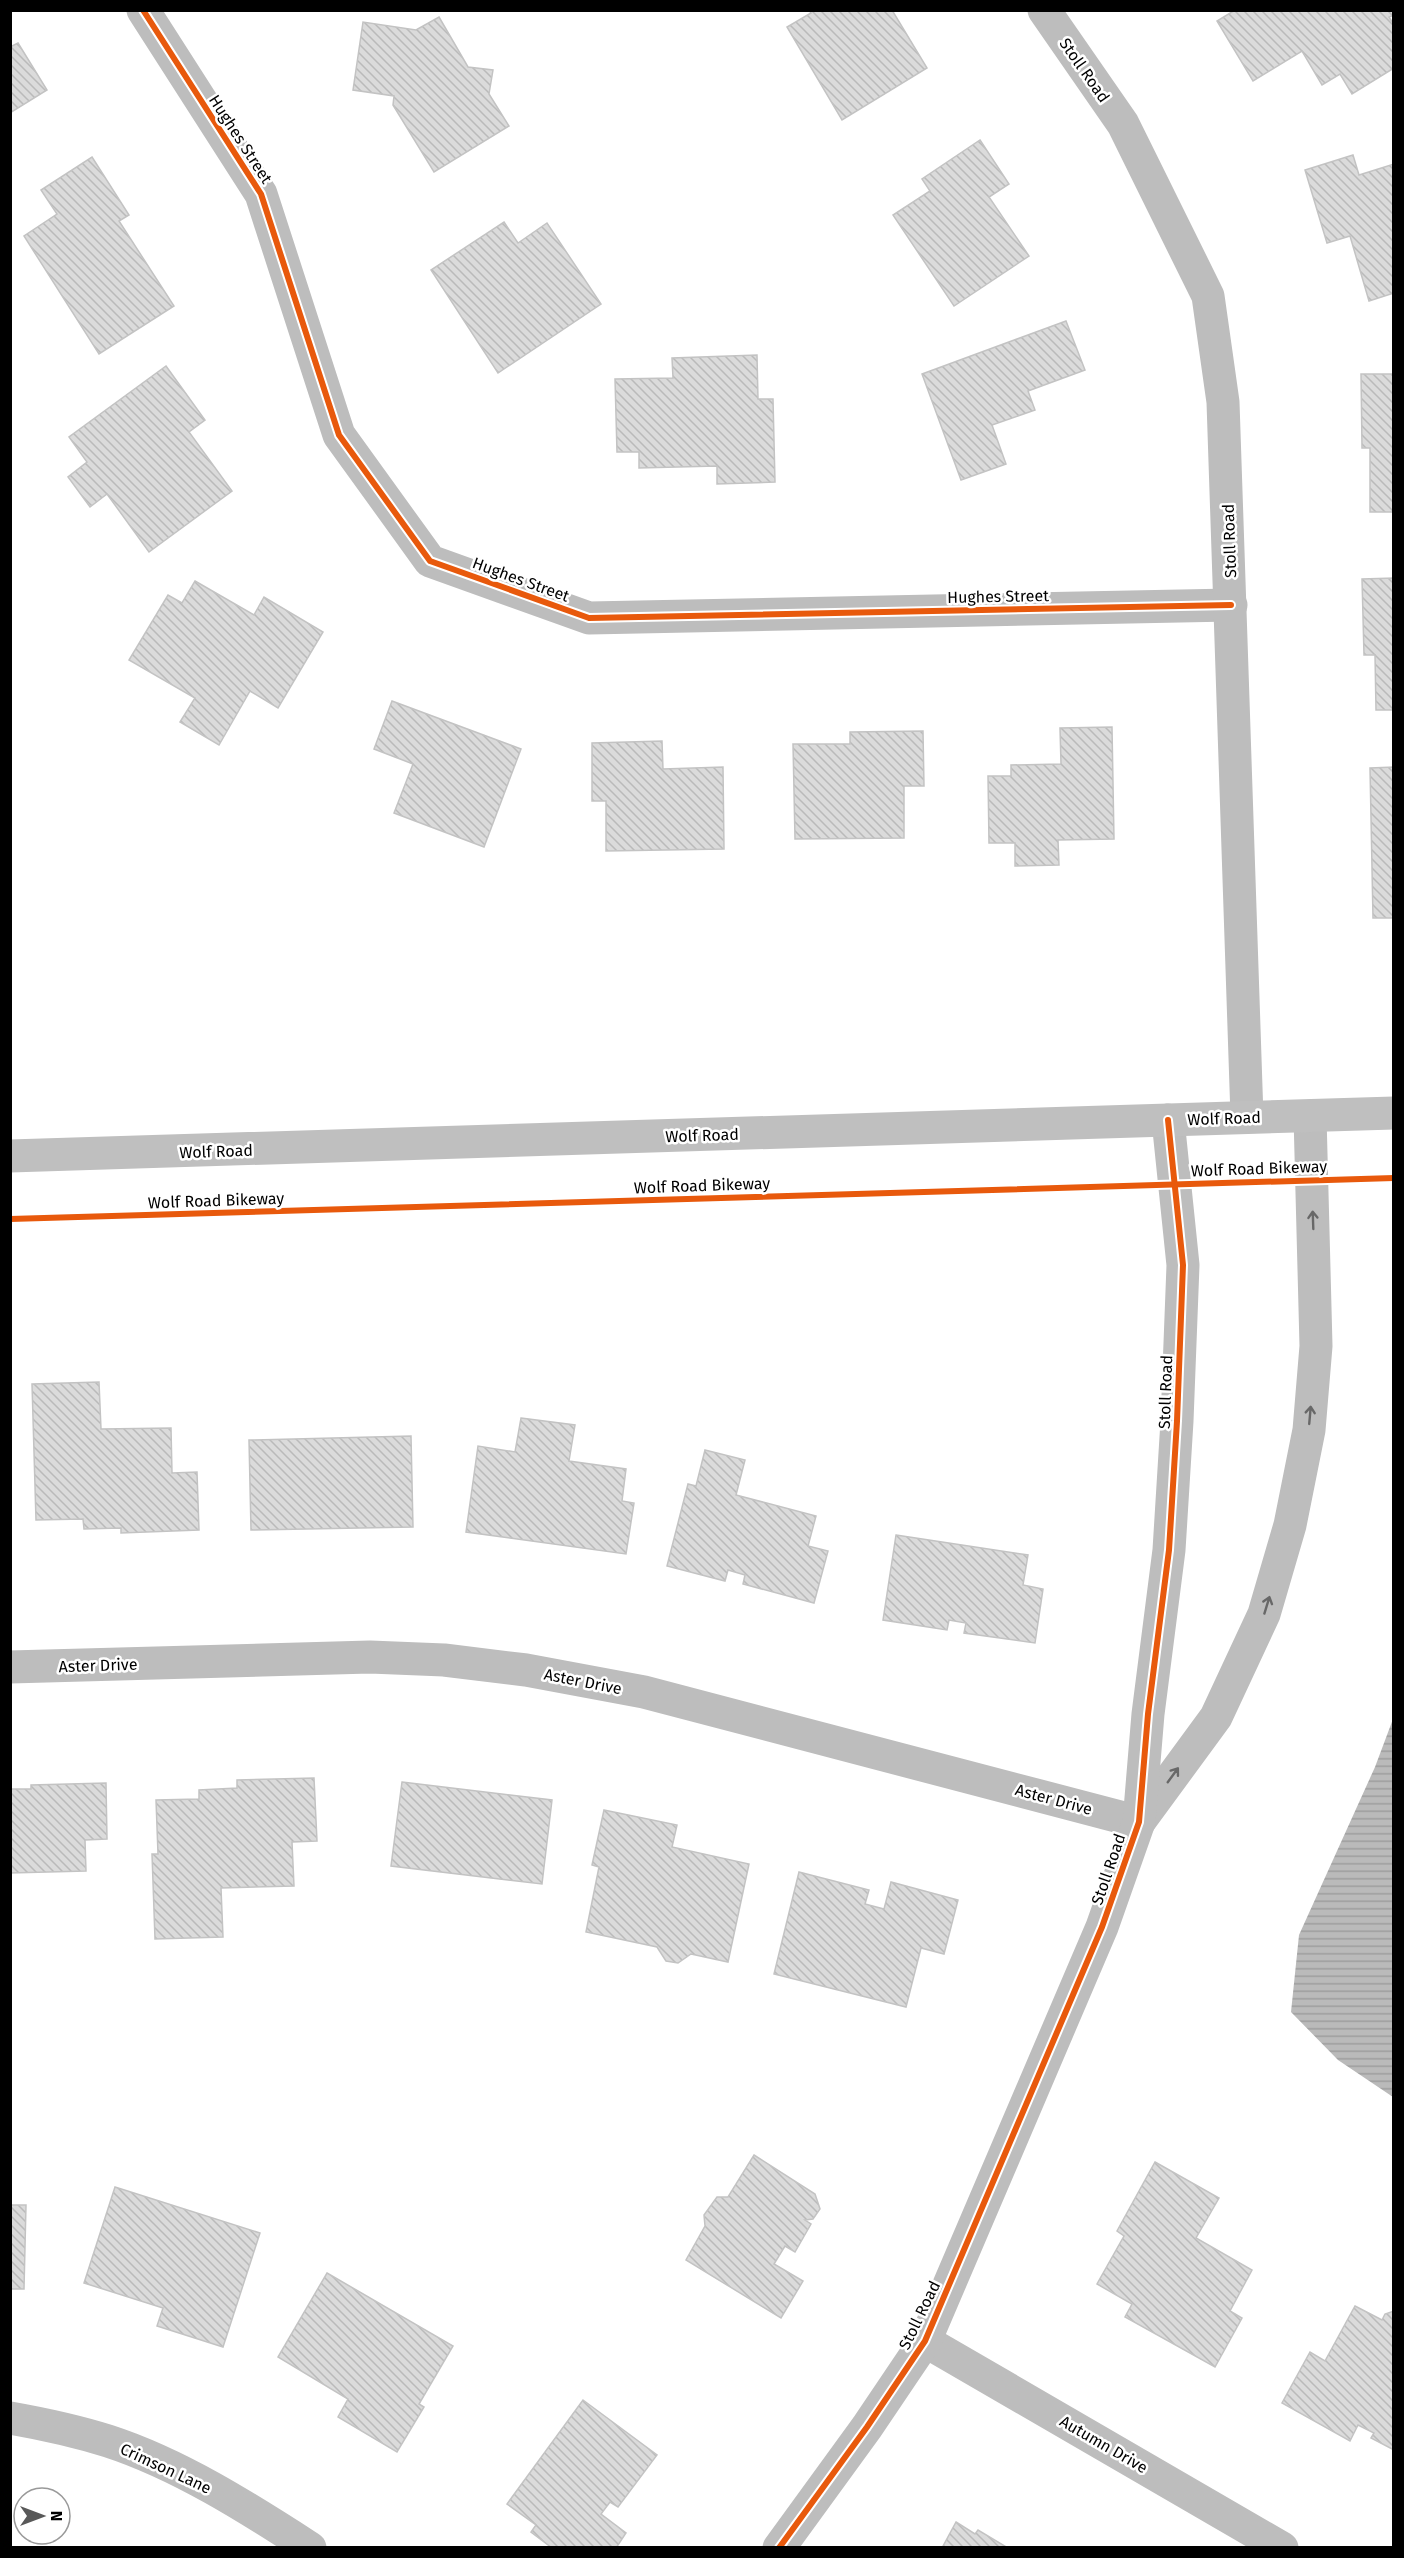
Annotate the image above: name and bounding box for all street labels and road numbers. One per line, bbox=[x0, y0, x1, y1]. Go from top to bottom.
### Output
street label: Stoll Road bbox=[1056, 34, 1114, 106]
street label: Hughes Street bbox=[205, 91, 276, 187]
street label: Stoll Road bbox=[1219, 504, 1240, 578]
street label: Hughes Street bbox=[470, 553, 572, 606]
street label: Hughes Street bbox=[947, 586, 1049, 607]
street label: Wolf Road bbox=[1187, 1108, 1261, 1129]
street label: Wolf Road bbox=[665, 1125, 739, 1146]
street label: Wolf Road bbox=[179, 1141, 253, 1162]
street label: Wolf Road Bikeway bbox=[1191, 1157, 1328, 1180]
street label: Wolf Road Bikeway bbox=[634, 1174, 771, 1197]
street label: Wolf Road Bikeway bbox=[148, 1189, 285, 1212]
street label: Stoll Road bbox=[1155, 1355, 1176, 1429]
street label: Aster Drive bbox=[58, 1655, 138, 1676]
street label: Aster Drive bbox=[542, 1665, 623, 1698]
street label: Aster Drive bbox=[1013, 1780, 1094, 1819]
street label: Stoll Road bbox=[1087, 1831, 1130, 1907]
street label: Stoll Road bbox=[895, 2278, 944, 2353]
street label: Autumn Drive bbox=[1056, 2412, 1151, 2477]
street label: Crimson Lane bbox=[117, 2439, 214, 2498]

